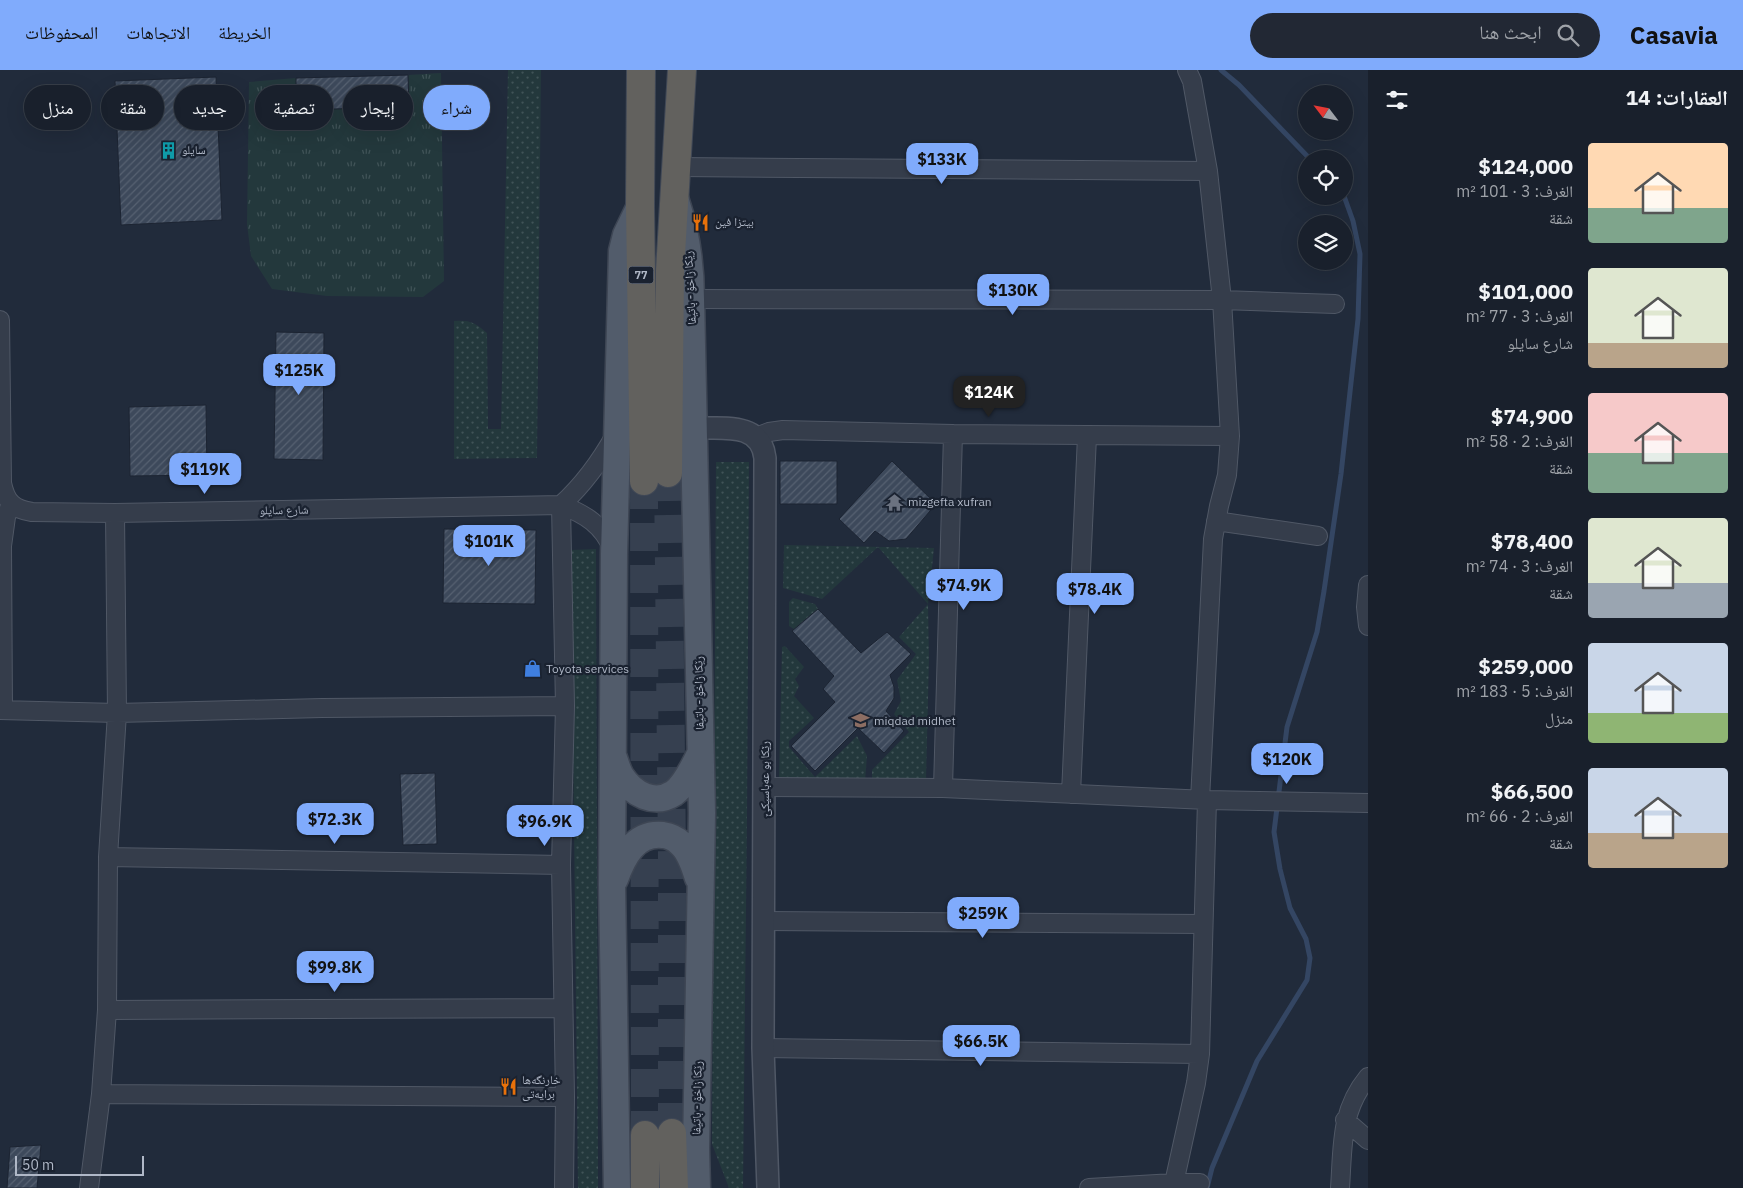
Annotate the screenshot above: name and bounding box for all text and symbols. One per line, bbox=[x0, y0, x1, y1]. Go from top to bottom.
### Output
search box bbox=[1250, 13, 1600, 58]
text: Casavia bbox=[1630, 19, 1718, 51]
text: ابحث هنا bbox=[1479, 20, 1542, 44]
text: المحفوظات bbox=[25, 21, 98, 44]
text: الاتجاهات bbox=[126, 21, 190, 44]
text: الخريطة bbox=[218, 21, 271, 44]
icon: search bbox=[1554, 21, 1582, 49]
text: العقارات: 14 bbox=[1625, 83, 1728, 111]
chip: منزل bbox=[24, 85, 91, 130]
chip: شقة bbox=[101, 85, 164, 130]
chip: جديد bbox=[174, 85, 245, 130]
chip: تصفية bbox=[255, 85, 333, 130]
chip: إيجار bbox=[343, 85, 413, 130]
chip: شراء bbox=[423, 85, 490, 130]
north arrow bbox=[1298, 85, 1352, 140]
map controls bbox=[1298, 85, 1353, 270]
icon: filters bbox=[1383, 86, 1411, 114]
building icon: سايلو bbox=[158, 140, 178, 160]
place label: سايلو bbox=[182, 142, 206, 157]
pin: $133K bbox=[907, 142, 977, 185]
text: $133K bbox=[917, 149, 967, 169]
button: locate bbox=[1298, 150, 1353, 205]
text: $124,000 bbox=[1478, 152, 1573, 180]
icon: home bbox=[1628, 163, 1688, 223]
text: الغرف: 3 · 101 m² bbox=[1456, 181, 1573, 201]
text: شقة bbox=[1549, 208, 1573, 228]
restaurant icon: بيتزا فين bbox=[691, 212, 711, 232]
place label: بيتزا فين bbox=[715, 214, 754, 229]
button: layers bbox=[1298, 215, 1353, 270]
street label: رێکا زاخۆ - باتیفا bbox=[680, 250, 699, 325]
road number: 77 bbox=[628, 266, 654, 284]
pin: $130K bbox=[978, 274, 1048, 316]
text: $101,000 bbox=[1478, 277, 1573, 305]
text: $130K bbox=[988, 280, 1038, 300]
icon: home bbox=[1628, 288, 1688, 348]
text: الغرف: 3 · 77 m² bbox=[1466, 306, 1573, 326]
text: شارع سايلو bbox=[1507, 333, 1573, 353]
pin: $125K bbox=[264, 354, 334, 396]
text: $125K bbox=[274, 360, 324, 380]
pin: $124K bbox=[954, 376, 1024, 418]
text: $124K bbox=[964, 382, 1014, 402]
text: $74,900 bbox=[1491, 402, 1573, 430]
icon: home bbox=[1628, 413, 1688, 473]
text: الغرف: 2 · 58 m² bbox=[1466, 431, 1573, 451]
pin: $119K bbox=[170, 452, 240, 495]
text: شقة bbox=[1549, 458, 1573, 478]
text: $119K bbox=[180, 459, 230, 479]
temple icon: mizgefta xufran bbox=[884, 492, 904, 512]
place label: mizgefta xufran bbox=[908, 494, 992, 509]
street label: شارع سايلو bbox=[259, 502, 309, 518]
pin: $101K bbox=[454, 524, 524, 567]
text: $78,400 bbox=[1491, 527, 1573, 555]
text: $101K bbox=[464, 531, 514, 551]
icon: home bbox=[1628, 538, 1688, 598]
text: الغرف: 3 · 74 m² bbox=[1466, 556, 1573, 576]
pin: $74.9K bbox=[923, 568, 1005, 611]
pin: $78.4K bbox=[1054, 572, 1136, 615]
text: $74.9K bbox=[937, 575, 991, 595]
text: $78.4K bbox=[1068, 579, 1122, 599]
text: شقة bbox=[1549, 583, 1573, 603]
text: $259,000 bbox=[1478, 652, 1573, 680]
street label: رێکا زاخۆ - باتیفا bbox=[690, 656, 707, 730]
shop icon: Toyota services bbox=[522, 659, 542, 679]
place label: Toyota services bbox=[546, 661, 629, 676]
icon: home bbox=[1628, 663, 1688, 723]
text: الغرف: 5 · 183 m² bbox=[1456, 681, 1573, 701]
text: منزل bbox=[1545, 708, 1573, 728]
school or university icon: miqdad midhet bbox=[850, 711, 870, 731]
place label: miqdad midhet bbox=[874, 713, 956, 728]
street label: رێكا بو عه‌باسيكێ bbox=[757, 741, 772, 817]
pin: $120K bbox=[1252, 742, 1322, 785]
text: $120K bbox=[1262, 749, 1312, 769]
text: $66,500 bbox=[1491, 777, 1573, 805]
icon: home bbox=[1628, 788, 1688, 848]
pin: $72.3K bbox=[294, 802, 376, 845]
pin: $96.9K bbox=[504, 804, 586, 847]
text: الغرف: 2 · 66 m² bbox=[1466, 806, 1573, 826]
text: $72.3K bbox=[308, 809, 362, 829]
text: $96.9K bbox=[518, 811, 572, 831]
text: شقة bbox=[1549, 833, 1573, 853]
pin: $259K bbox=[948, 896, 1018, 939]
text: $259K bbox=[958, 903, 1008, 923]
pin: $99.8K bbox=[294, 950, 376, 993]
text: $99.8K bbox=[308, 957, 362, 977]
pin: $66.5K bbox=[940, 1024, 1022, 1067]
text: $66.5K bbox=[954, 1031, 1008, 1051]
street label: رێکا زاخۆ - باتیفا bbox=[688, 1061, 705, 1135]
place label: خارنگه‌ها برايه‌تى bbox=[522, 1072, 561, 1101]
restaurant icon: خارنگه‌ها برايه‌تى bbox=[498, 1077, 518, 1097]
scale bar bbox=[15, 1153, 144, 1176]
text: 50 m bbox=[22, 1156, 54, 1174]

